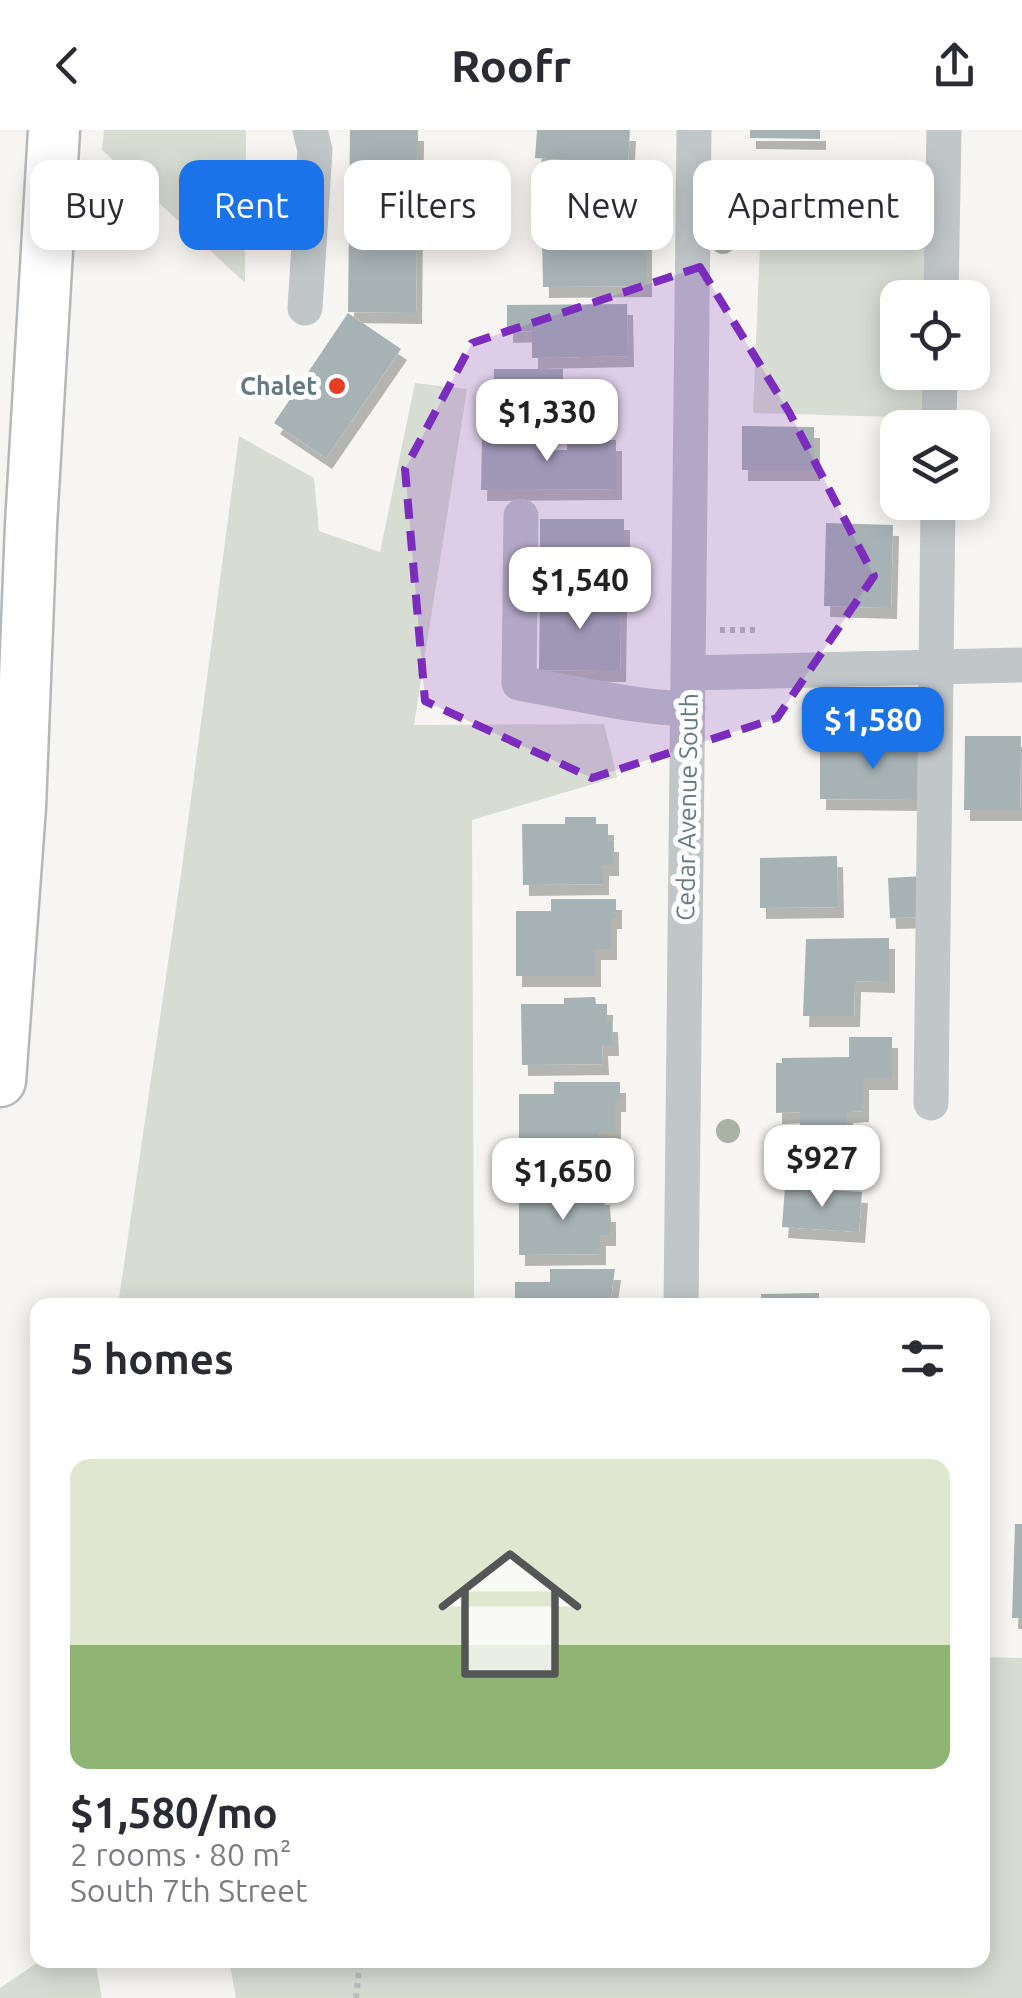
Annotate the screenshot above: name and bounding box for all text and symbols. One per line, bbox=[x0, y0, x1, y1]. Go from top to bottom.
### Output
icon: back bbox=[40, 38, 95, 93]
icon: share bbox=[927, 38, 982, 93]
text: Roofr bbox=[451, 40, 571, 91]
chip: Buy bbox=[30, 160, 159, 250]
chip: Rent bbox=[179, 160, 324, 250]
chip: Filters bbox=[344, 160, 511, 250]
chip: New bbox=[531, 160, 673, 250]
chip: Apartment bbox=[693, 160, 934, 250]
map controls bbox=[880, 280, 990, 520]
button: locate bbox=[880, 280, 990, 390]
place label: Chalet bbox=[240, 372, 317, 400]
marker: Chalet bbox=[326, 375, 348, 397]
pin: $1,330 bbox=[466, 379, 628, 464]
text: $1,330 bbox=[498, 393, 596, 429]
button: layers bbox=[880, 410, 990, 520]
pin: $1,540 bbox=[499, 547, 661, 632]
text: $1,540 bbox=[531, 561, 629, 597]
pin: $1,580 bbox=[792, 687, 954, 772]
street label: Cedar Avenue South bbox=[671, 693, 703, 921]
text: $1,580 bbox=[824, 701, 922, 737]
pin: $927 bbox=[763, 1125, 881, 1210]
pin: $1,650 bbox=[482, 1138, 644, 1223]
text: $927 bbox=[786, 1139, 858, 1175]
text: $1,650 bbox=[514, 1152, 612, 1188]
icon: filters bbox=[895, 1331, 950, 1386]
text: 5 homes bbox=[70, 1335, 234, 1382]
icon: home bbox=[420, 1524, 600, 1704]
text: $1,580/mo bbox=[70, 1789, 278, 1836]
text: 2 rooms · 80 m² bbox=[70, 1836, 291, 1872]
text: South 7th Street bbox=[70, 1872, 308, 1908]

